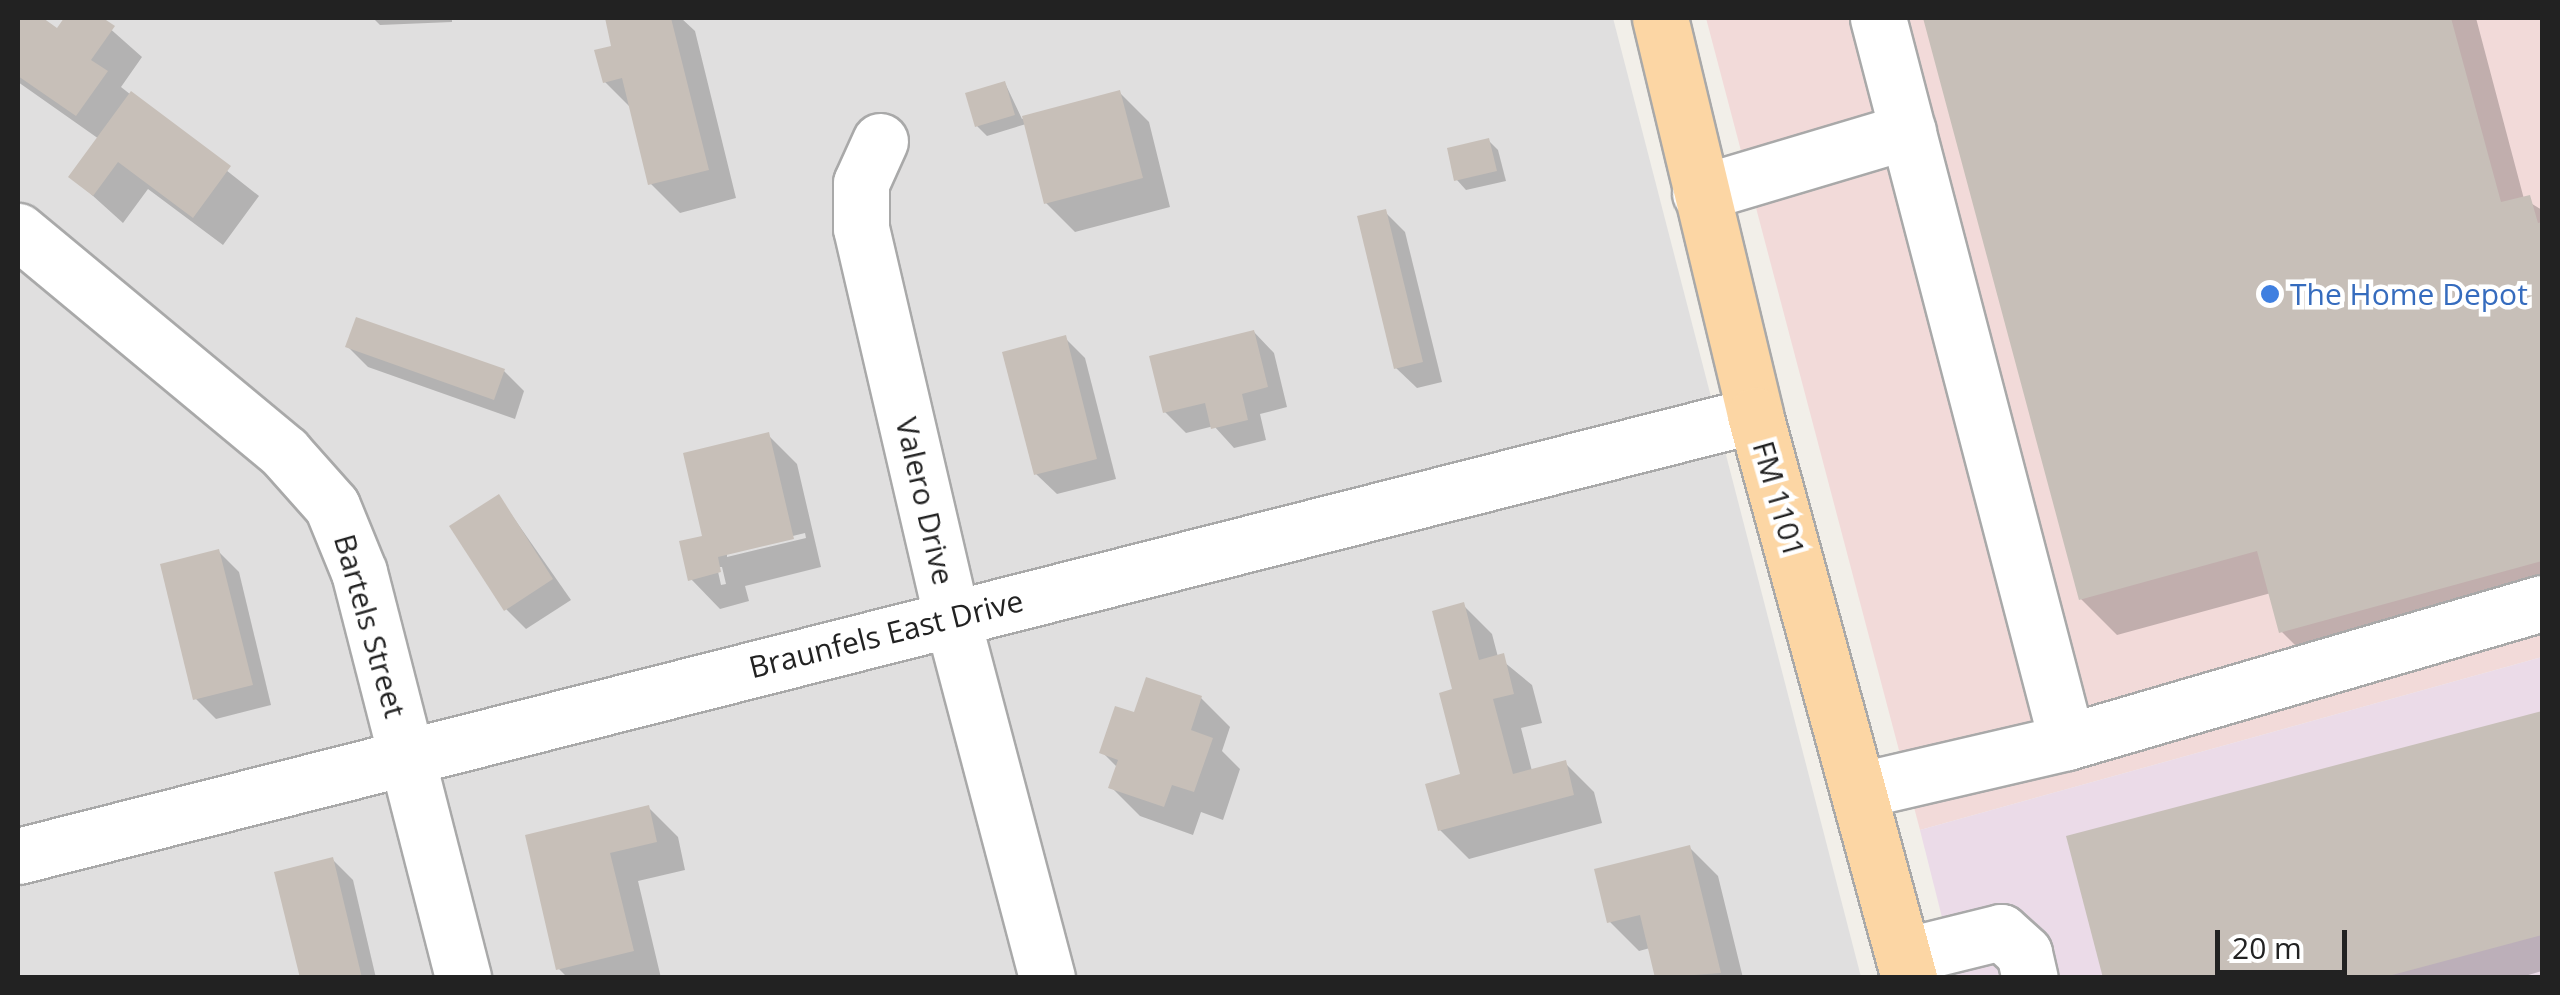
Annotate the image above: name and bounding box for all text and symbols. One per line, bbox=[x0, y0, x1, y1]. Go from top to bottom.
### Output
place label: The Home Depot bbox=[2290, 276, 2528, 312]
marker: The Home Depot bbox=[2259, 283, 2281, 305]
street label: Valero Drive bbox=[888, 414, 962, 588]
street label: FM 1101 bbox=[1745, 437, 1813, 561]
street label: Bartels Street bbox=[327, 530, 413, 722]
street label: Braunfels East Drive bbox=[745, 583, 1027, 685]
scale bar bbox=[2220, 910, 2352, 972]
text: 20 m bbox=[2232, 927, 2302, 968]

